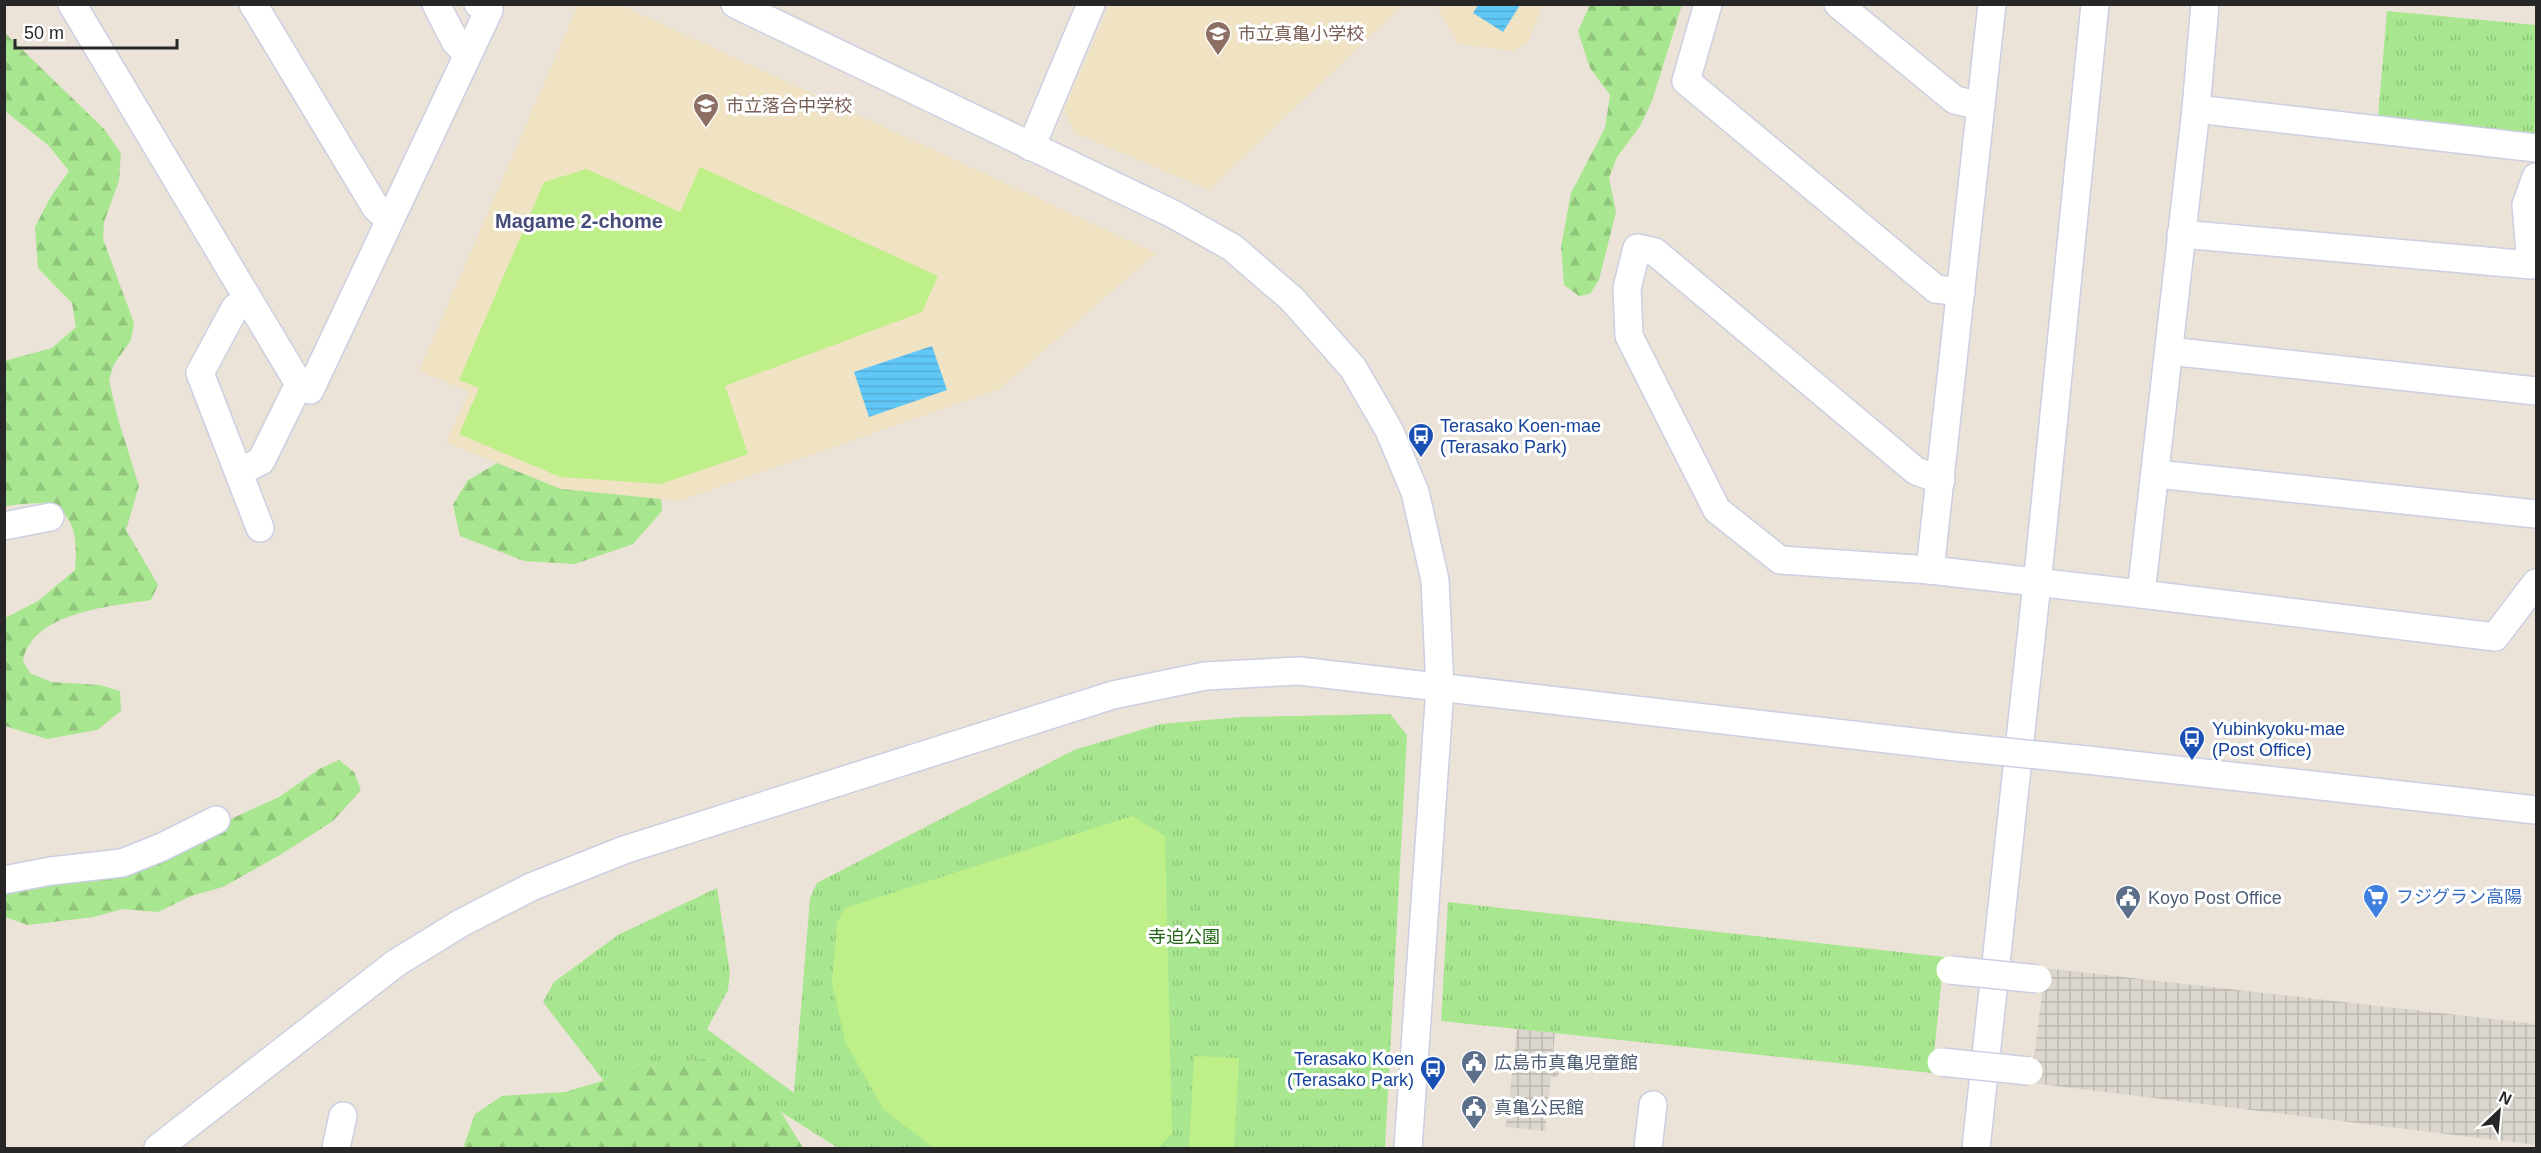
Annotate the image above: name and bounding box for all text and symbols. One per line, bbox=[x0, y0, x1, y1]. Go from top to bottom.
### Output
scale bar bbox=[15, 12, 177, 50]
school or university icon: 市立真亀小学校 bbox=[1203, 19, 1233, 57]
text: 50 m bbox=[24, 23, 64, 43]
place label: 市立真亀小学校 bbox=[1238, 24, 1364, 44]
school or university icon: 市立落合中学校 bbox=[691, 91, 721, 129]
place label: 市立落合中学校 bbox=[726, 96, 852, 116]
district label: Magame 2-chome bbox=[495, 210, 663, 232]
place label: Terasako Koen-mae (Terasako Park) bbox=[1440, 416, 1601, 457]
bus stop icon: Terasako Koen-mae (Terasako Park) bbox=[1406, 421, 1436, 459]
place label: Yubinkyoku-mae (Post Office) bbox=[2212, 719, 2345, 760]
bus stop icon: Yubinkyoku-mae (Post Office) bbox=[2177, 724, 2207, 762]
supermarket icon: フジグラン高陽 bbox=[2361, 882, 2391, 920]
public building icon: Koyo Post Office bbox=[2113, 883, 2143, 921]
place label: フジグラン高陽 bbox=[2396, 887, 2522, 907]
place label: Koyo Post Office bbox=[2148, 888, 2282, 908]
park label: 寺迫公園 bbox=[1148, 927, 1220, 947]
public building icon: 広島市真亀児童館 bbox=[1459, 1048, 1489, 1086]
place label: Terasako Koen (Terasako Park) bbox=[1287, 1049, 1414, 1090]
place label: 広島市真亀児童館 bbox=[1494, 1053, 1638, 1073]
bus stop icon: Terasako Koen (Terasako Park) bbox=[1418, 1054, 1448, 1092]
north arrow bbox=[2469, 1081, 2529, 1141]
text: N bbox=[2496, 1088, 2514, 1108]
public building icon: 真亀公民館 bbox=[1459, 1093, 1489, 1131]
place label: 真亀公民館 bbox=[1494, 1098, 1584, 1118]

